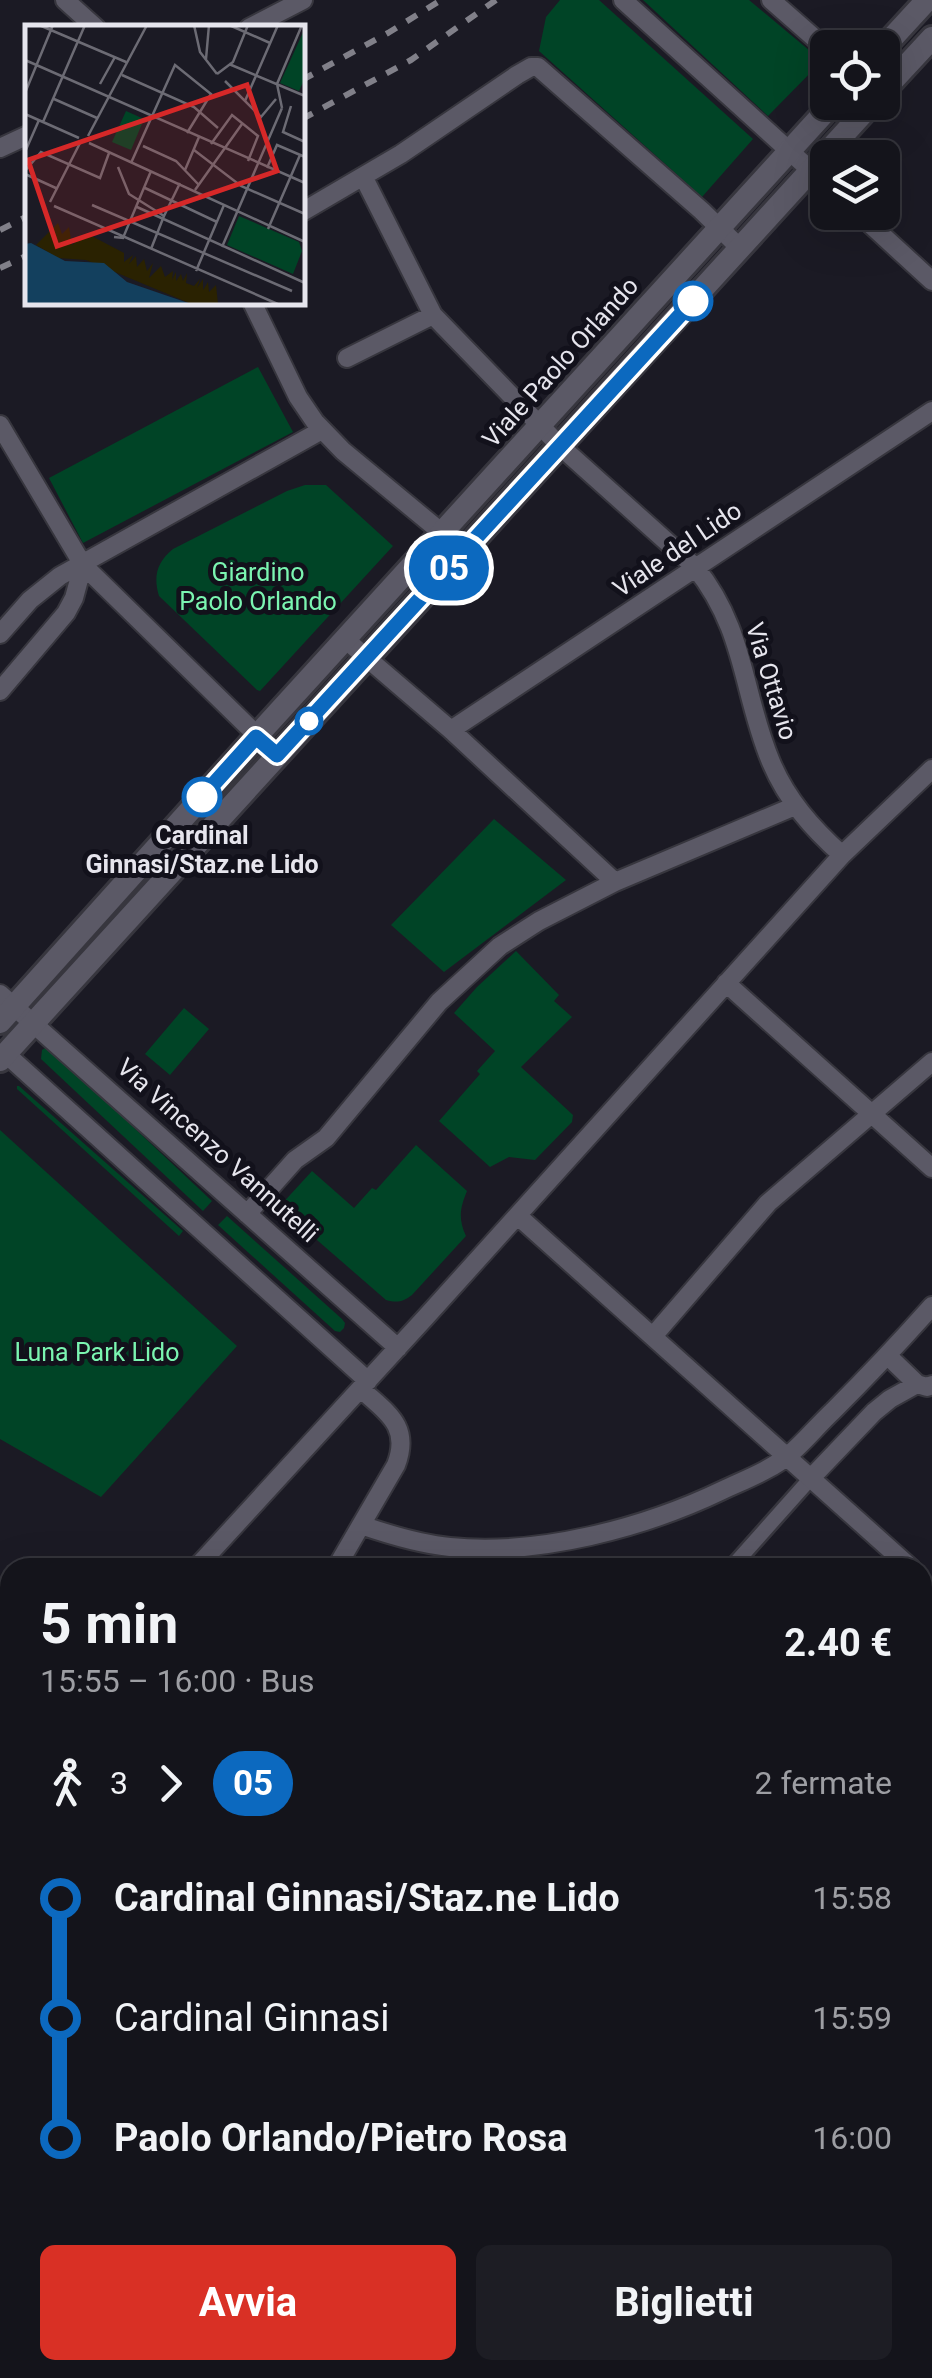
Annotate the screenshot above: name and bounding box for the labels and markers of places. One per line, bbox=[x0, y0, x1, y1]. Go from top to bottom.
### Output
unlabelled marker bbox=[674, 282, 712, 320]
unlabelled marker bbox=[296, 708, 322, 734]
marker: Cardinal Ginnasi/Staz.ne Lido bbox=[183, 778, 221, 816]
place label: Cardinal Ginnasi/Staz.ne Lido bbox=[85, 821, 319, 879]

